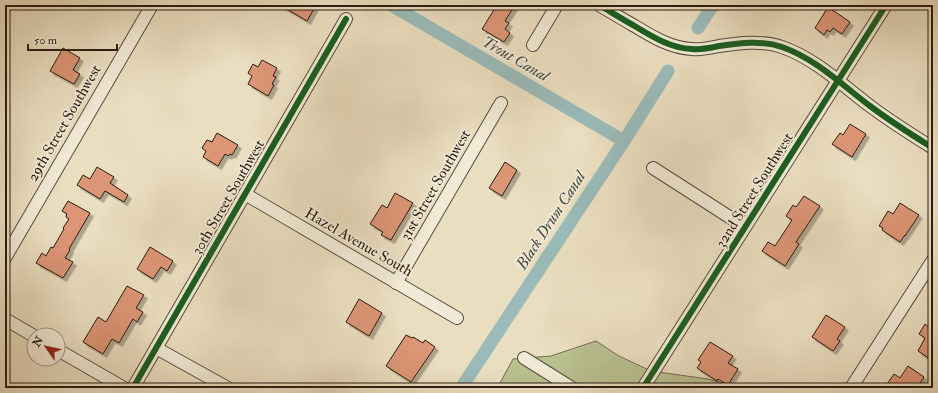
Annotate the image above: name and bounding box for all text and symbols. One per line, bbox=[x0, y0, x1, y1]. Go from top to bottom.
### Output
scale bar bbox=[28, 26, 117, 52]
water label: Trout Canal bbox=[478, 32, 554, 87]
text: 50 m bbox=[34, 33, 58, 48]
street label: 29th Street Southwest bbox=[23, 61, 106, 185]
street label: 31st Street Southwest bbox=[396, 126, 475, 244]
street label: 32nd Street Southwest bbox=[711, 129, 798, 251]
street label: 30th Street Southwest bbox=[188, 136, 269, 258]
water label: Black Drum Canal bbox=[511, 167, 591, 274]
street label: Hazel Avenue South bbox=[301, 204, 416, 281]
north arrow bbox=[26, 327, 66, 367]
text: N bbox=[29, 333, 47, 350]

